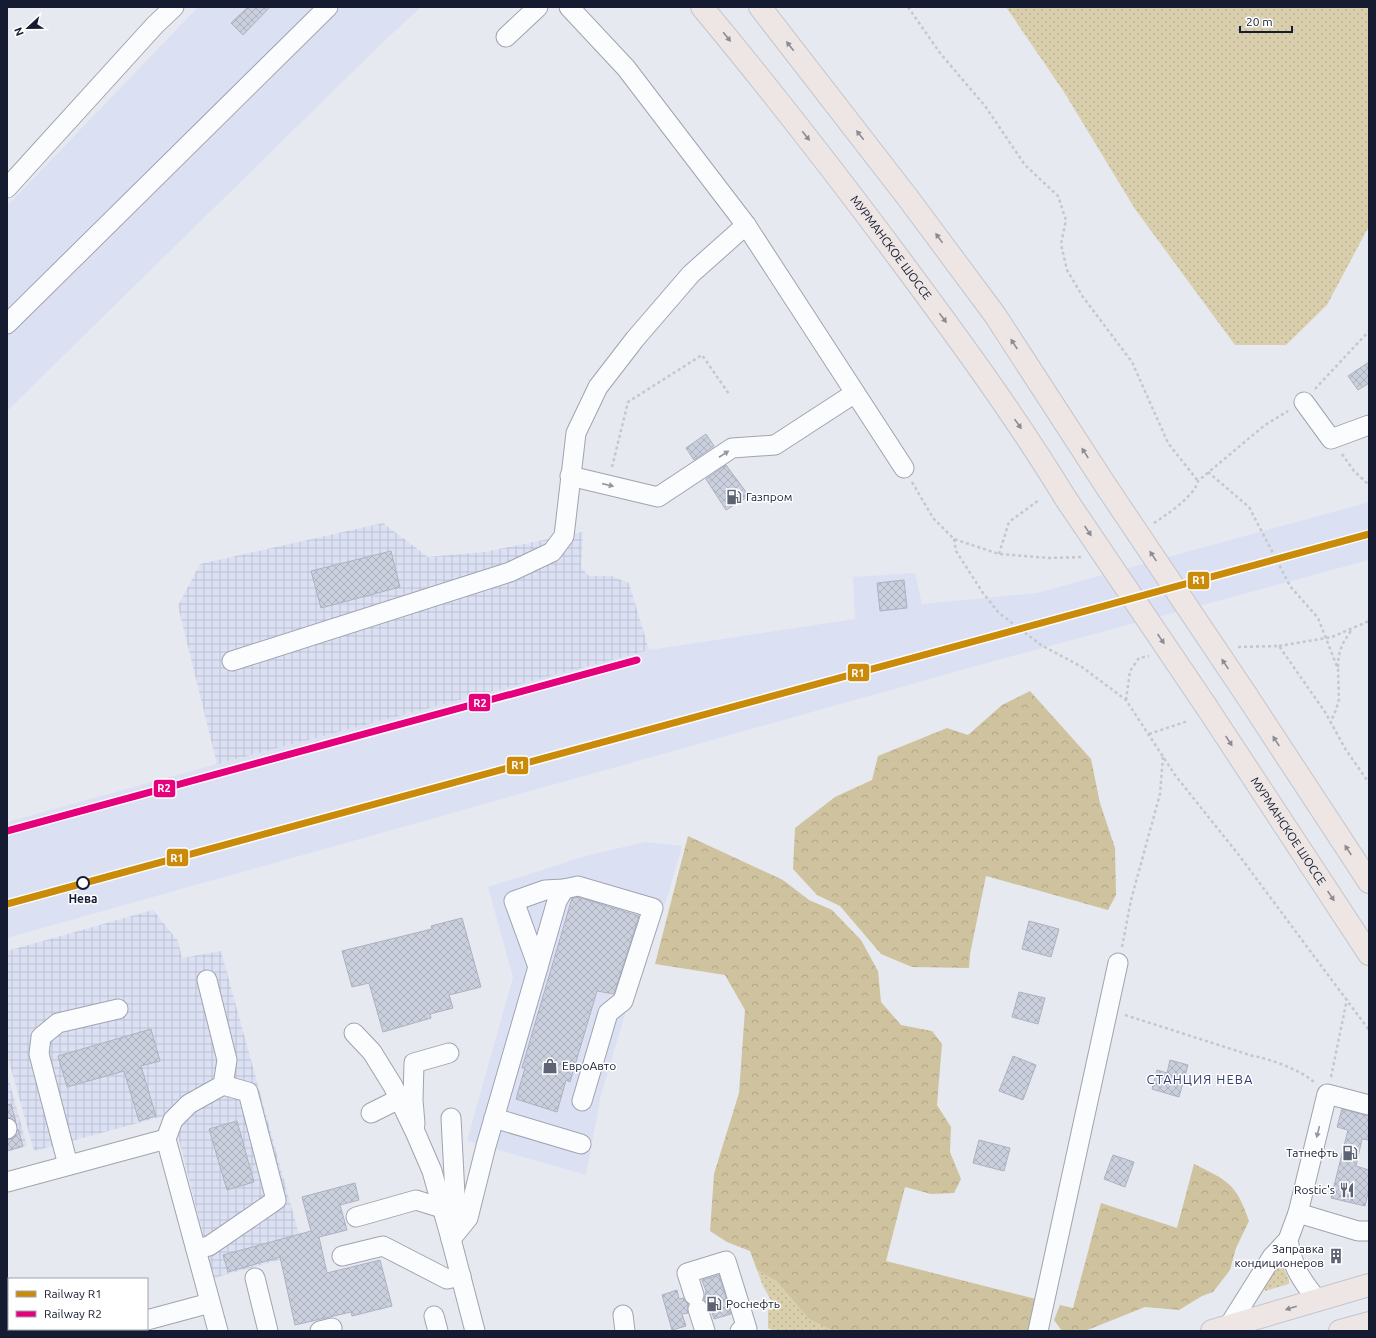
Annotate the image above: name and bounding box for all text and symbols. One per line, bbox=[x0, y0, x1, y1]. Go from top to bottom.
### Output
north arrow bbox=[8, 8, 48, 48]
scale bar bbox=[1240, 8, 1292, 34]
text: 20 m bbox=[1246, 15, 1273, 28]
text: N bbox=[12, 26, 26, 38]
one-way arrow bbox=[723, 32, 731, 43]
one-way arrow bbox=[786, 40, 795, 51]
one-way arrow bbox=[856, 129, 864, 140]
one-way arrow bbox=[801, 131, 810, 142]
street label: МУРМАНСКОЕ ШОССЕ bbox=[848, 193, 934, 302]
one-way arrow bbox=[934, 233, 943, 244]
one-way arrow bbox=[939, 312, 948, 323]
one-way arrow bbox=[1010, 339, 1018, 349]
one-way arrow bbox=[1014, 419, 1022, 430]
one-way arrow bbox=[1081, 447, 1088, 459]
one-way arrow bbox=[718, 450, 729, 457]
one-way arrow bbox=[602, 483, 614, 489]
fuel station icon: Газпром bbox=[725, 488, 743, 506]
place label: Газпром bbox=[746, 490, 793, 503]
one-way arrow bbox=[1084, 526, 1092, 536]
one-way arrow bbox=[1149, 551, 1157, 561]
line badge: R1 bbox=[1187, 571, 1210, 590]
text: R1 bbox=[1192, 574, 1206, 586]
one-way arrow bbox=[1157, 634, 1165, 644]
one-way arrow bbox=[1222, 658, 1229, 670]
line badge: R1 bbox=[847, 663, 870, 682]
text: R1 bbox=[851, 667, 865, 679]
line badge: R2 bbox=[468, 693, 491, 712]
text: R2 bbox=[473, 697, 487, 709]
one-way arrow bbox=[1273, 735, 1280, 747]
one-way arrow bbox=[1226, 736, 1233, 747]
line badge: R1 bbox=[506, 756, 529, 775]
text: R1 bbox=[511, 759, 525, 771]
street label: МУРМАНСКОЕ ШОССЕ bbox=[1248, 774, 1329, 887]
line badge: R2 bbox=[153, 779, 176, 798]
text: R2 bbox=[157, 782, 171, 794]
one-way arrow bbox=[1344, 844, 1351, 855]
line badge: R1 bbox=[166, 848, 189, 867]
text: R1 bbox=[170, 852, 184, 864]
marker: Нева bbox=[76, 876, 90, 890]
one-way arrow bbox=[1327, 891, 1335, 901]
place label: Нева bbox=[68, 892, 98, 905]
shop icon: ЕвроАвто bbox=[541, 1057, 559, 1075]
place label: ЕвроАвто bbox=[562, 1059, 616, 1072]
district label: СТАНЦИЯ НЕВА bbox=[1147, 1072, 1253, 1086]
one-way arrow bbox=[1314, 1126, 1320, 1138]
fuel station icon: Татнефть bbox=[1341, 1144, 1359, 1162]
place label: Татнефть bbox=[1286, 1146, 1338, 1159]
restaurant icon: Rostic's bbox=[1338, 1181, 1356, 1199]
place label: Rostic's bbox=[1294, 1183, 1335, 1196]
place label: Заправка кондиционеров bbox=[1235, 1242, 1324, 1269]
building icon: Заправка кондиционеров bbox=[1327, 1247, 1345, 1265]
legend bbox=[8, 1278, 148, 1330]
text: Railway R1 bbox=[44, 1287, 102, 1300]
fuel station icon: Роснефть bbox=[705, 1295, 723, 1313]
place label: Роснефть bbox=[726, 1297, 780, 1310]
one-way arrow bbox=[1285, 1305, 1297, 1311]
text: Railway R2 bbox=[44, 1307, 102, 1320]

